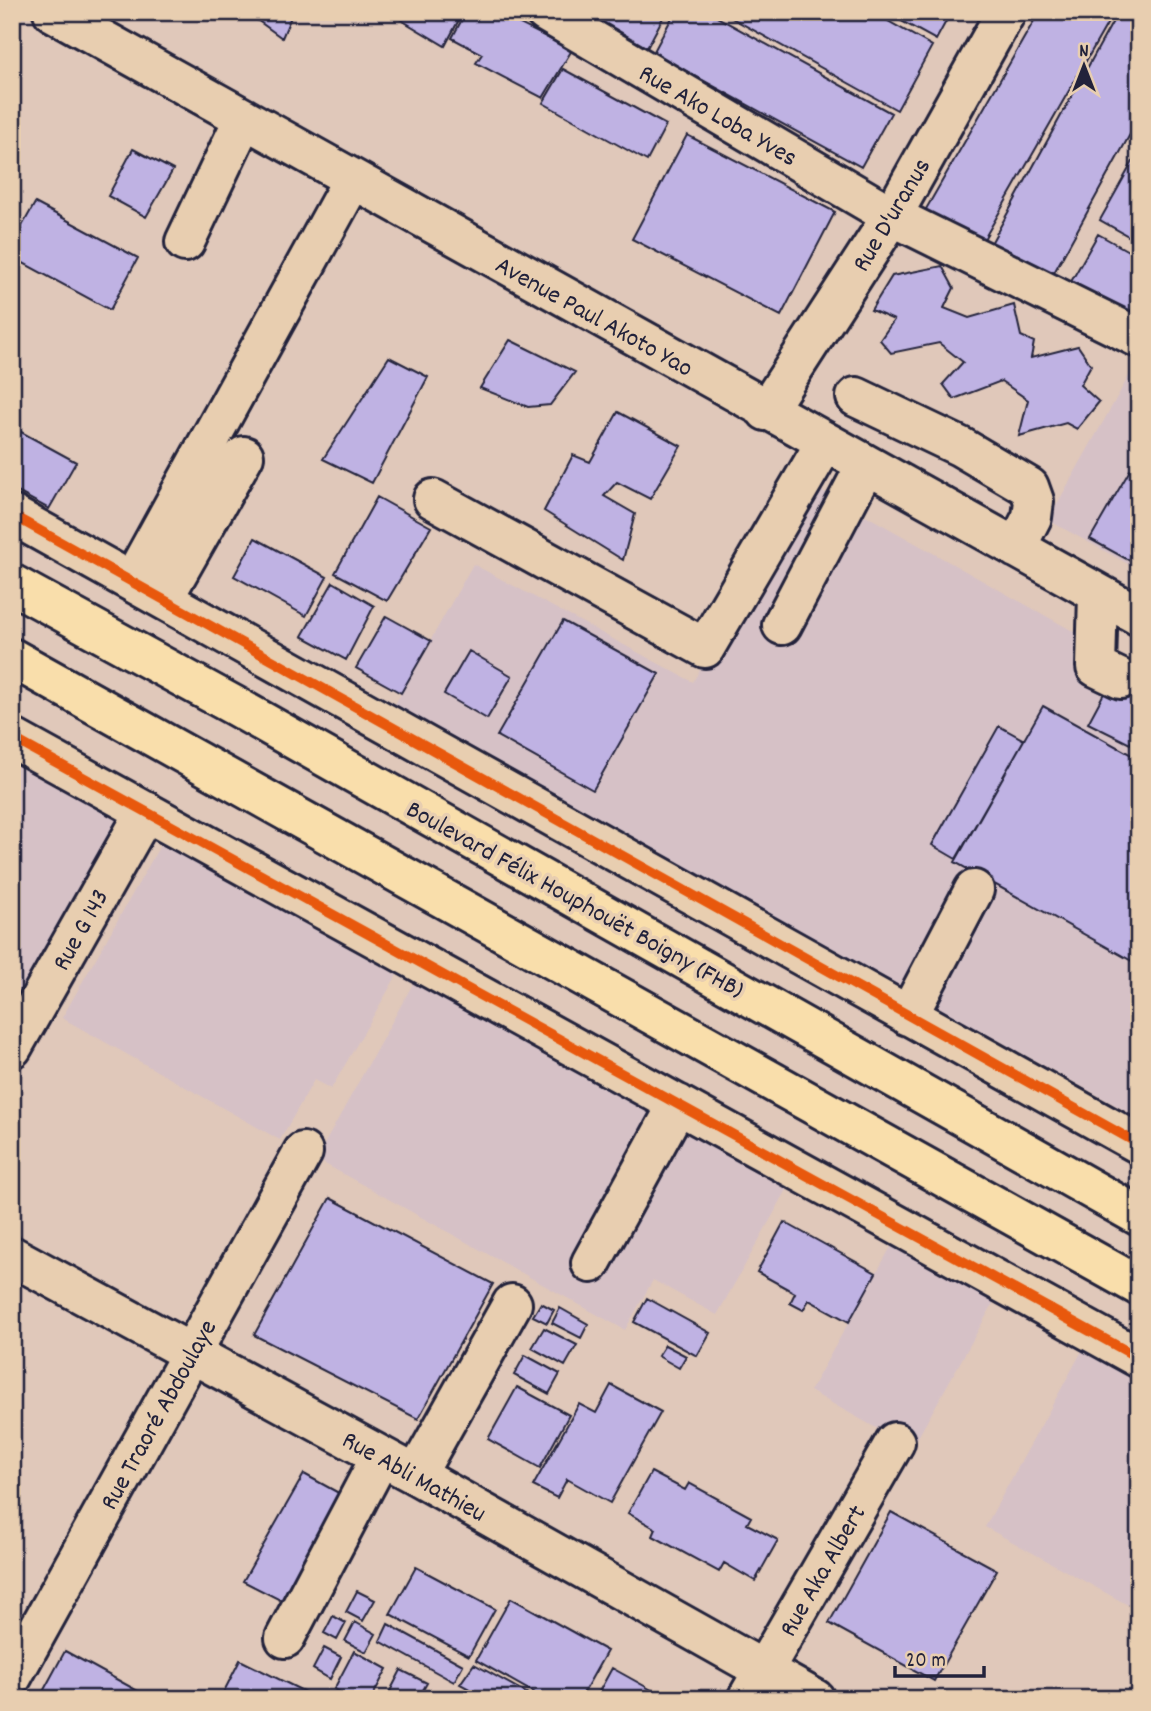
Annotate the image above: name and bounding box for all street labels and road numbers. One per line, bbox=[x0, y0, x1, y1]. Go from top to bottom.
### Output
street label: Rue Ako Loba Yves bbox=[631, 57, 804, 178]
street label: Rue D'uranus bbox=[844, 152, 942, 280]
street label: Avenue Paul Akoto Yao bbox=[488, 248, 699, 388]
street label: Boulevard Félix Houphouët Boigny (FHB) bbox=[399, 792, 750, 1010]
street label: Rue G 143 bbox=[44, 883, 120, 978]
street label: Rue Traoré Abdoulaye bbox=[92, 1314, 228, 1518]
street label: Rue Abli Mathieu bbox=[334, 1423, 492, 1533]
street label: Rue Aka Albert bbox=[771, 1499, 877, 1644]

